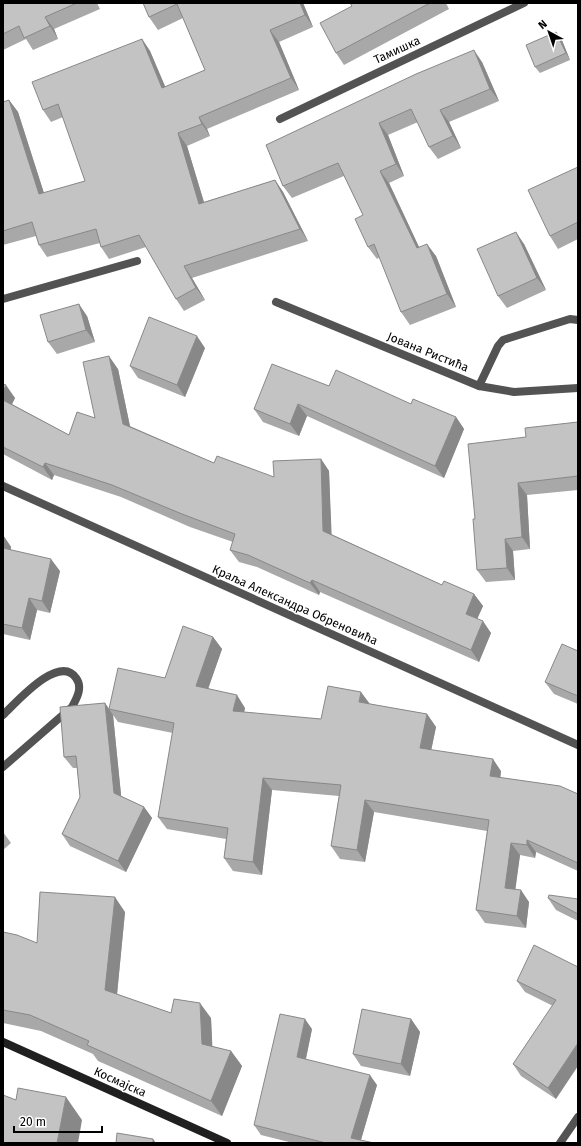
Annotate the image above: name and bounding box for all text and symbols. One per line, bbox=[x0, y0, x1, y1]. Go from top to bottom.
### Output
north arrow bbox=[529, 12, 569, 52]
text: N bbox=[536, 17, 550, 32]
street label: Тамишка bbox=[372, 33, 422, 67]
street label: Јована Ристића bbox=[385, 329, 471, 375]
street label: Краља Александра Обреновића bbox=[210, 562, 380, 648]
street label: Космајска bbox=[92, 1064, 148, 1100]
scale bar bbox=[14, 1108, 102, 1134]
text: 20 m bbox=[20, 1115, 46, 1129]

